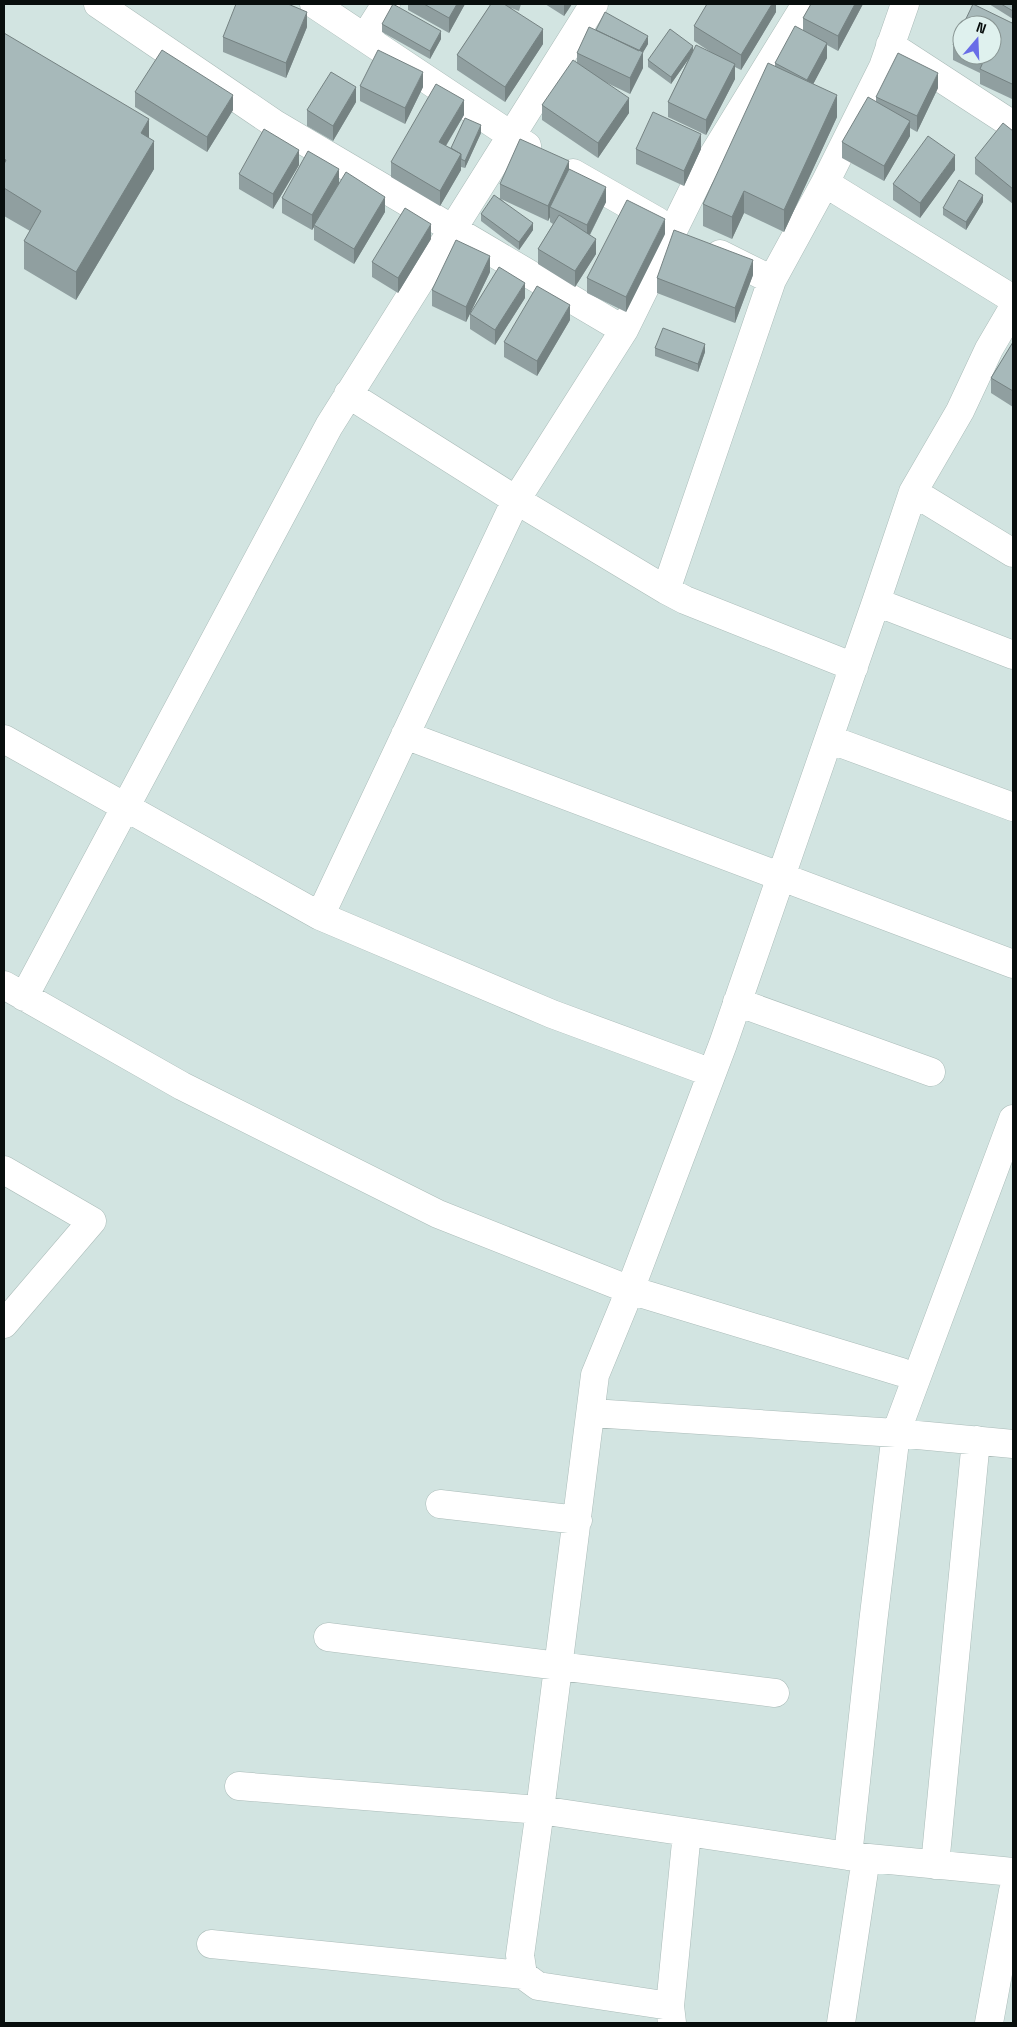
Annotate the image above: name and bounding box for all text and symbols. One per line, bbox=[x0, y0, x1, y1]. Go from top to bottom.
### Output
north arrow bbox=[952, 15, 1002, 65]
text: N bbox=[974, 18, 989, 38]

